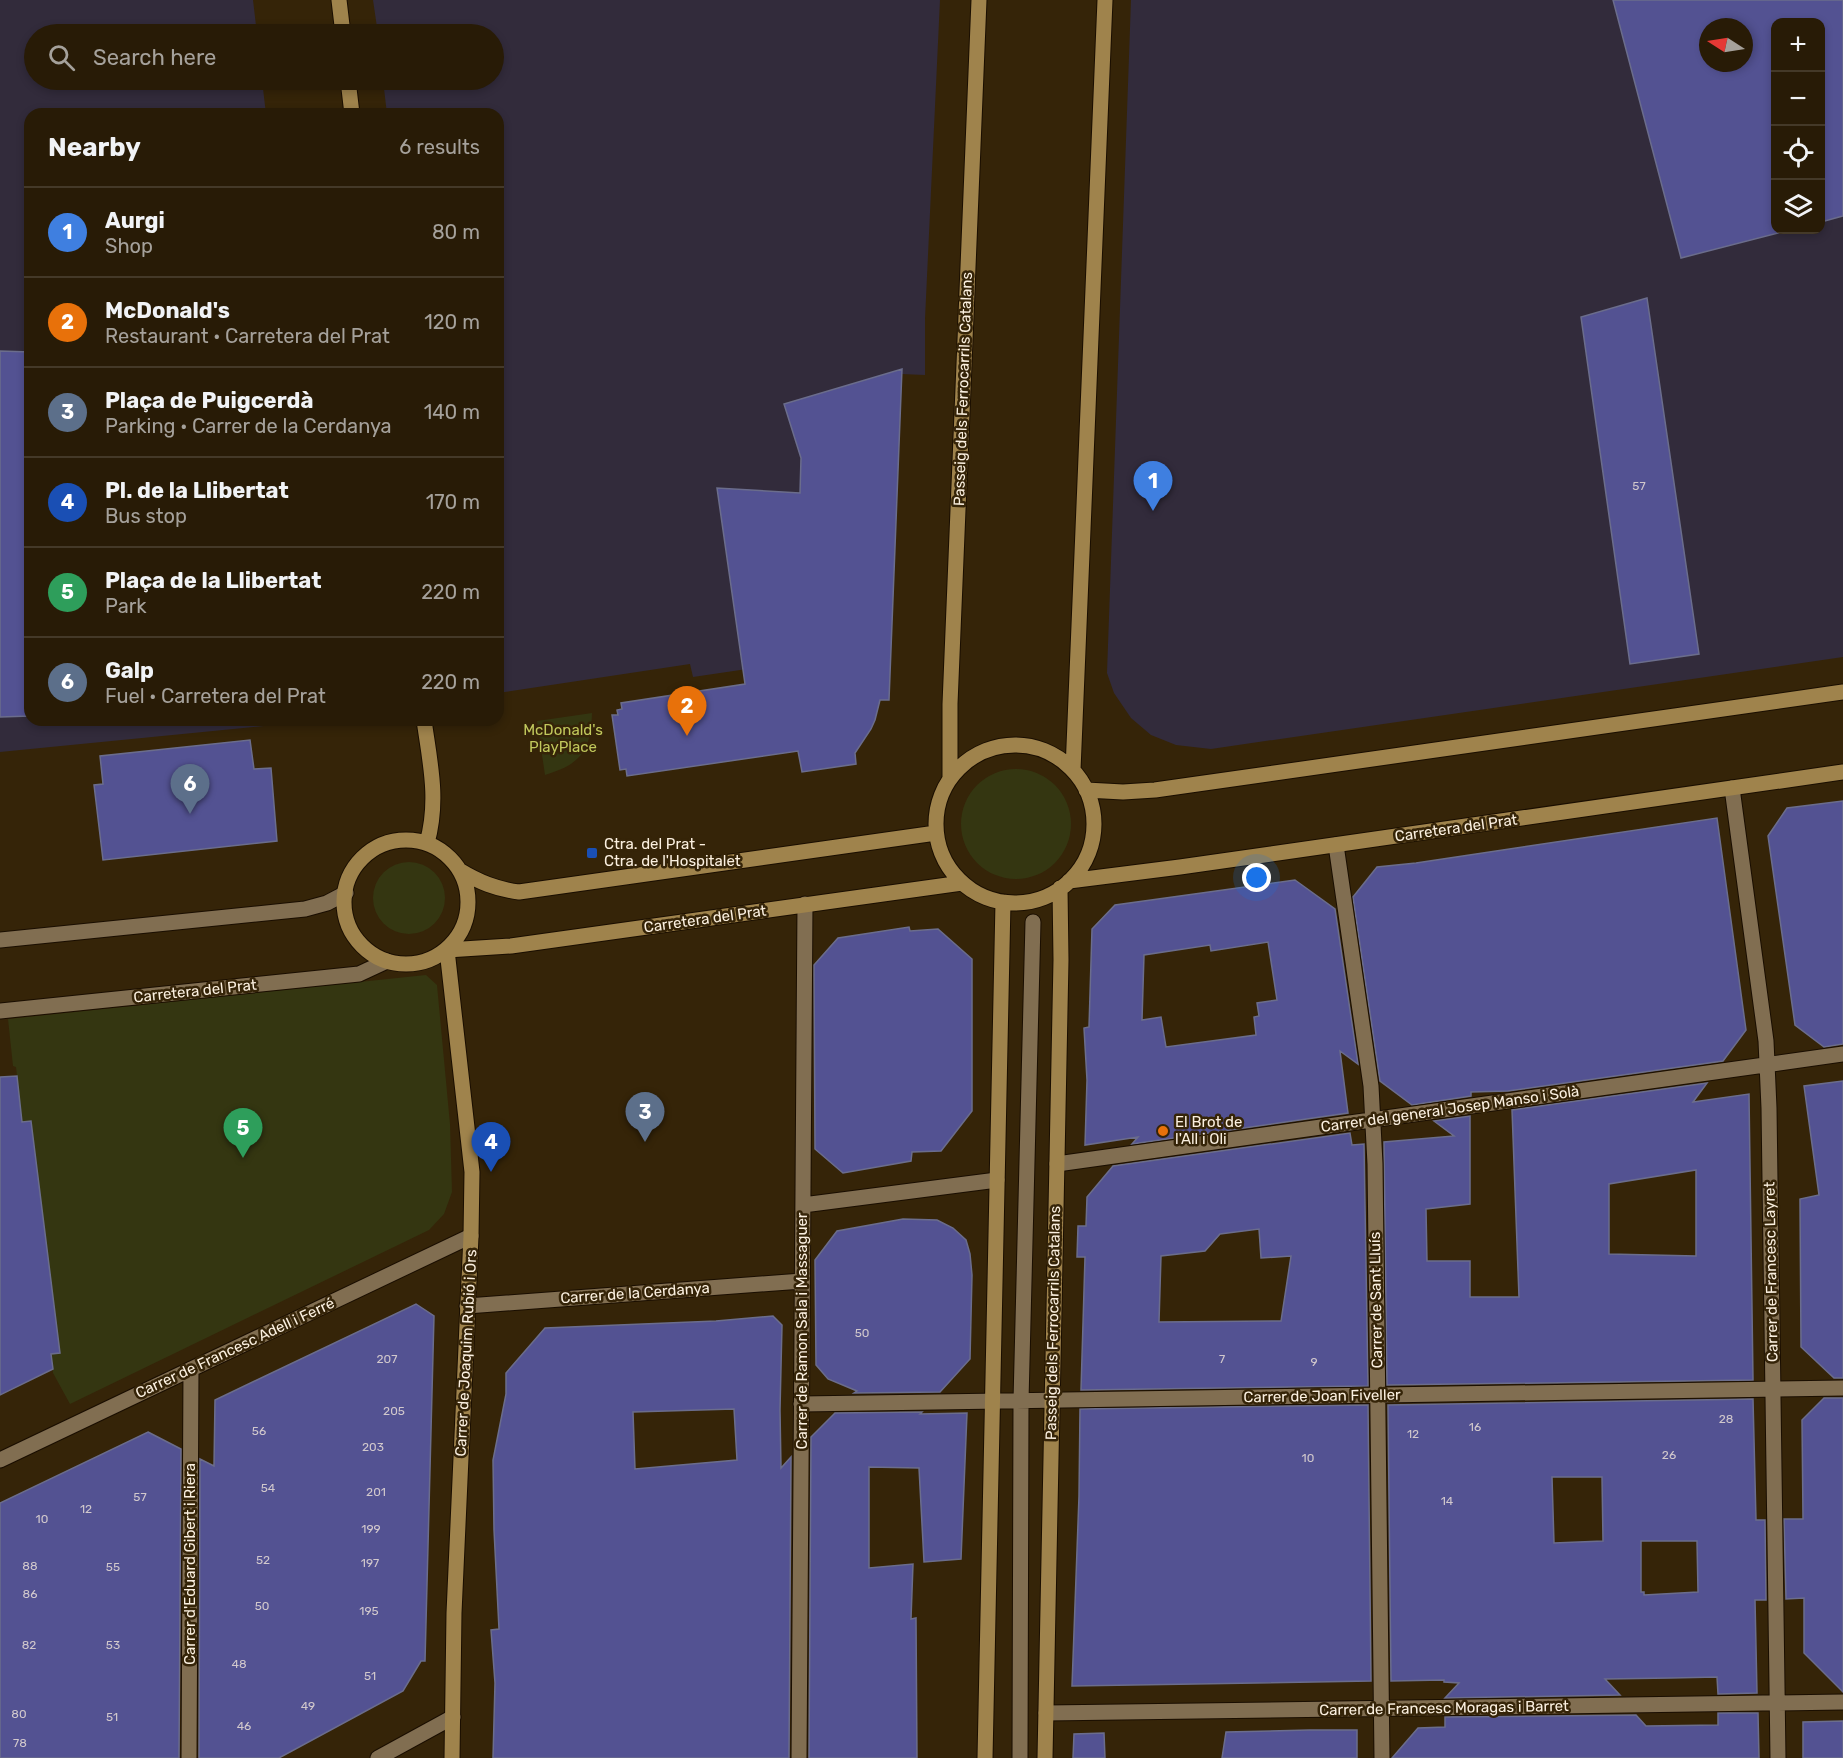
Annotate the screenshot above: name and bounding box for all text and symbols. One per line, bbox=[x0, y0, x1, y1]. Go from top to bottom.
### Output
north arrow bbox=[1699, 18, 1753, 72]
map controls bbox=[1771, 18, 1825, 234]
button: + bbox=[1771, 18, 1825, 72]
search box bbox=[24, 24, 504, 90]
icon: search bbox=[45, 41, 78, 74]
text: Search here bbox=[93, 44, 216, 71]
button: − bbox=[1771, 72, 1825, 126]
button: locate bbox=[1771, 126, 1825, 180]
text: Nearby bbox=[48, 132, 141, 163]
text: 6 results bbox=[399, 135, 480, 159]
button: layers bbox=[1771, 180, 1825, 234]
text: Aurgi bbox=[105, 207, 165, 234]
text: 1 bbox=[63, 220, 72, 244]
text: 80 m bbox=[432, 220, 480, 244]
text: Shop bbox=[105, 234, 153, 258]
street label: Passeig dels Ferrocarrils Catalans bbox=[950, 271, 976, 506]
text: McDonald's bbox=[105, 297, 230, 324]
text: 2 bbox=[61, 310, 74, 334]
text: 120 m bbox=[424, 310, 480, 334]
text: Restaurant · Carretera del Prat bbox=[105, 324, 390, 348]
text: Plaça de Puigcerdà bbox=[105, 387, 313, 414]
text: 3 bbox=[61, 400, 74, 424]
text: 140 m bbox=[424, 400, 480, 424]
text: Parking · Carrer de la Cerdanya bbox=[105, 414, 392, 438]
pin: 1 bbox=[1134, 462, 1172, 511]
text: Pl. de la Llibertat bbox=[105, 477, 289, 504]
house number: 57 bbox=[1632, 479, 1646, 493]
text: 4 bbox=[61, 490, 74, 514]
text: 170 m bbox=[426, 490, 480, 514]
text: Bus stop bbox=[105, 504, 187, 528]
text: Plaça de la Llibertat bbox=[105, 567, 321, 594]
text: 5 bbox=[61, 580, 74, 604]
text: 220 m bbox=[421, 580, 480, 604]
text: Park bbox=[105, 594, 147, 618]
text: Galp bbox=[105, 657, 154, 684]
text: 6 bbox=[61, 670, 74, 694]
text: 220 m bbox=[421, 670, 480, 694]
text: Fuel · Carretera del Prat bbox=[105, 684, 326, 708]
pin: 2 bbox=[668, 686, 706, 736]
park label: McDonald's PlayPlace bbox=[523, 721, 603, 756]
pin: 6 bbox=[170, 764, 210, 814]
street label: Carretera del Prat bbox=[1394, 810, 1519, 846]
place label: Ctra. del Prat - Ctra. de l'Hospitalet bbox=[604, 835, 741, 870]
marker: Ctra. del Prat - Ctra. de l'Hospitalet bbox=[585, 846, 599, 860]
your location bbox=[1242, 863, 1271, 892]
street label: Carretera del Prat bbox=[643, 901, 768, 937]
street label: Carretera del Prat bbox=[133, 976, 258, 1006]
street label: Carrer del general Josep Manso i Solà bbox=[1320, 1082, 1580, 1136]
pin: 3 bbox=[626, 1092, 664, 1142]
pin: 5 bbox=[224, 1108, 262, 1158]
place label: El Brot de l'All i Oli bbox=[1175, 1113, 1242, 1148]
pin: 4 bbox=[472, 1122, 510, 1172]
marker: El Brot de l'All i Oli bbox=[1156, 1124, 1170, 1138]
street label: Carrer de Francesc Layret bbox=[1760, 1182, 1782, 1362]
street label: Passeig dels Ferrocarrils Catalans bbox=[1042, 1205, 1064, 1440]
street label: Carrer de Ramon Sala i Massaguer bbox=[793, 1212, 811, 1450]
street label: Carrer de Sant Lluís bbox=[1366, 1231, 1386, 1368]
street label: Carrer de Joaquim Rubió i Ors bbox=[452, 1249, 480, 1457]
street label: Carrer de la Cerdanya bbox=[560, 1279, 710, 1307]
street label: Carrer de Francesc Adell i Ferré bbox=[133, 1294, 337, 1402]
house number: 50 bbox=[855, 1326, 869, 1340]
house number: 207 bbox=[377, 1352, 397, 1366]
house number: 7 bbox=[1219, 1352, 1225, 1366]
house number: 9 bbox=[1310, 1355, 1318, 1369]
street label: Carrer de Joan Fiveller bbox=[1243, 1386, 1401, 1406]
house number: 205 bbox=[383, 1404, 405, 1418]
house number: 28 bbox=[1719, 1412, 1733, 1426]
house number: 16 bbox=[1469, 1420, 1481, 1434]
house number: 56 bbox=[252, 1424, 266, 1438]
house number: 12 bbox=[1407, 1427, 1419, 1441]
house number: 203 bbox=[362, 1440, 384, 1454]
house number: 26 bbox=[1662, 1448, 1676, 1462]
house number: 10 bbox=[1302, 1451, 1314, 1465]
street label: Carrer d'Eduard Gibert i Riera bbox=[181, 1463, 199, 1665]
house number: 54 bbox=[261, 1481, 276, 1495]
house number: 201 bbox=[366, 1485, 386, 1499]
house number: 57 bbox=[133, 1490, 147, 1504]
house number: 14 bbox=[1441, 1494, 1454, 1508]
house number: 12 bbox=[80, 1502, 92, 1516]
house number: 10 bbox=[36, 1512, 48, 1526]
house number: 199 bbox=[361, 1522, 381, 1536]
house number: 52 bbox=[256, 1553, 270, 1567]
house number: 197 bbox=[361, 1556, 379, 1570]
house number: 88 bbox=[22, 1559, 38, 1573]
house number: 55 bbox=[106, 1560, 120, 1574]
house number: 86 bbox=[23, 1587, 37, 1601]
house number: 50 bbox=[255, 1599, 269, 1613]
house number: 195 bbox=[359, 1604, 379, 1618]
house number: 82 bbox=[22, 1638, 36, 1652]
house number: 53 bbox=[106, 1638, 120, 1652]
house number: 48 bbox=[231, 1657, 247, 1671]
house number: 51 bbox=[364, 1669, 376, 1683]
street label: Carrer de Francesc Moragas i Barret bbox=[1319, 1697, 1569, 1719]
house number: 49 bbox=[301, 1699, 315, 1713]
house number: 80 bbox=[11, 1707, 27, 1721]
house number: 51 bbox=[106, 1710, 118, 1724]
house number: 46 bbox=[237, 1719, 251, 1733]
house number: 78 bbox=[13, 1736, 27, 1750]

